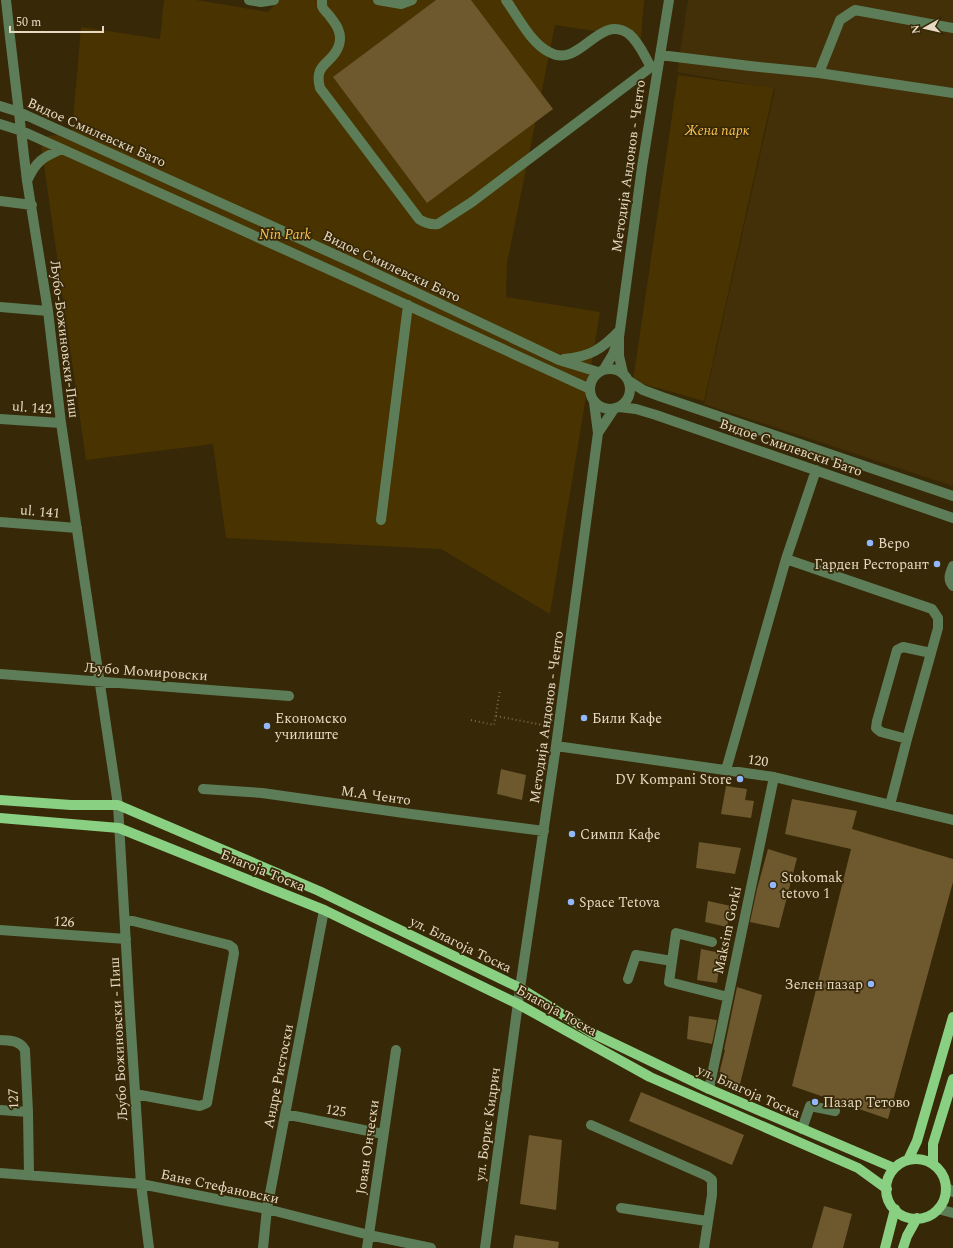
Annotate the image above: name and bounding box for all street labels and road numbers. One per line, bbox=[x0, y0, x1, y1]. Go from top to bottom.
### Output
street label: Методија Андонов - Ченто bbox=[606, 78, 651, 254]
street label: Видое Смилевски Бато bbox=[24, 92, 170, 173]
street label: Видое Смилевски Бато bbox=[319, 225, 464, 308]
street label: Љубо-Божиновски-Пиш bbox=[44, 259, 85, 419]
street label: ul. 142 bbox=[11, 396, 53, 419]
street label: Видое Смилевски Бато bbox=[716, 413, 865, 482]
street label: ul. 141 bbox=[19, 499, 61, 524]
street label: Методија Андонов - Ченто bbox=[524, 629, 569, 805]
street label: Љубо Момировски bbox=[84, 657, 208, 686]
street label: 120 bbox=[746, 749, 770, 772]
street label: М.А Ченто bbox=[339, 780, 412, 811]
street label: Благоја Тоска bbox=[217, 844, 308, 897]
street label: Maksim Gorki bbox=[708, 884, 747, 976]
street label: 126 bbox=[53, 910, 75, 933]
street label: ул. Благоја Тоска bbox=[405, 910, 515, 978]
street label: Љубо Божиновски - Пиш bbox=[104, 957, 133, 1121]
street label: Благоја Тоска bbox=[512, 979, 601, 1041]
street label: Андре Ристоски bbox=[258, 1022, 299, 1130]
street label: ул. Благоја Тоска bbox=[693, 1059, 804, 1124]
street label: ул. Борис Кидрич bbox=[469, 1066, 506, 1183]
street label: 127 bbox=[3, 1088, 24, 1110]
street label: 125 bbox=[324, 1098, 348, 1123]
street label: Јован Ончески bbox=[350, 1098, 385, 1196]
street label: Бане Стефановски bbox=[159, 1164, 281, 1209]

